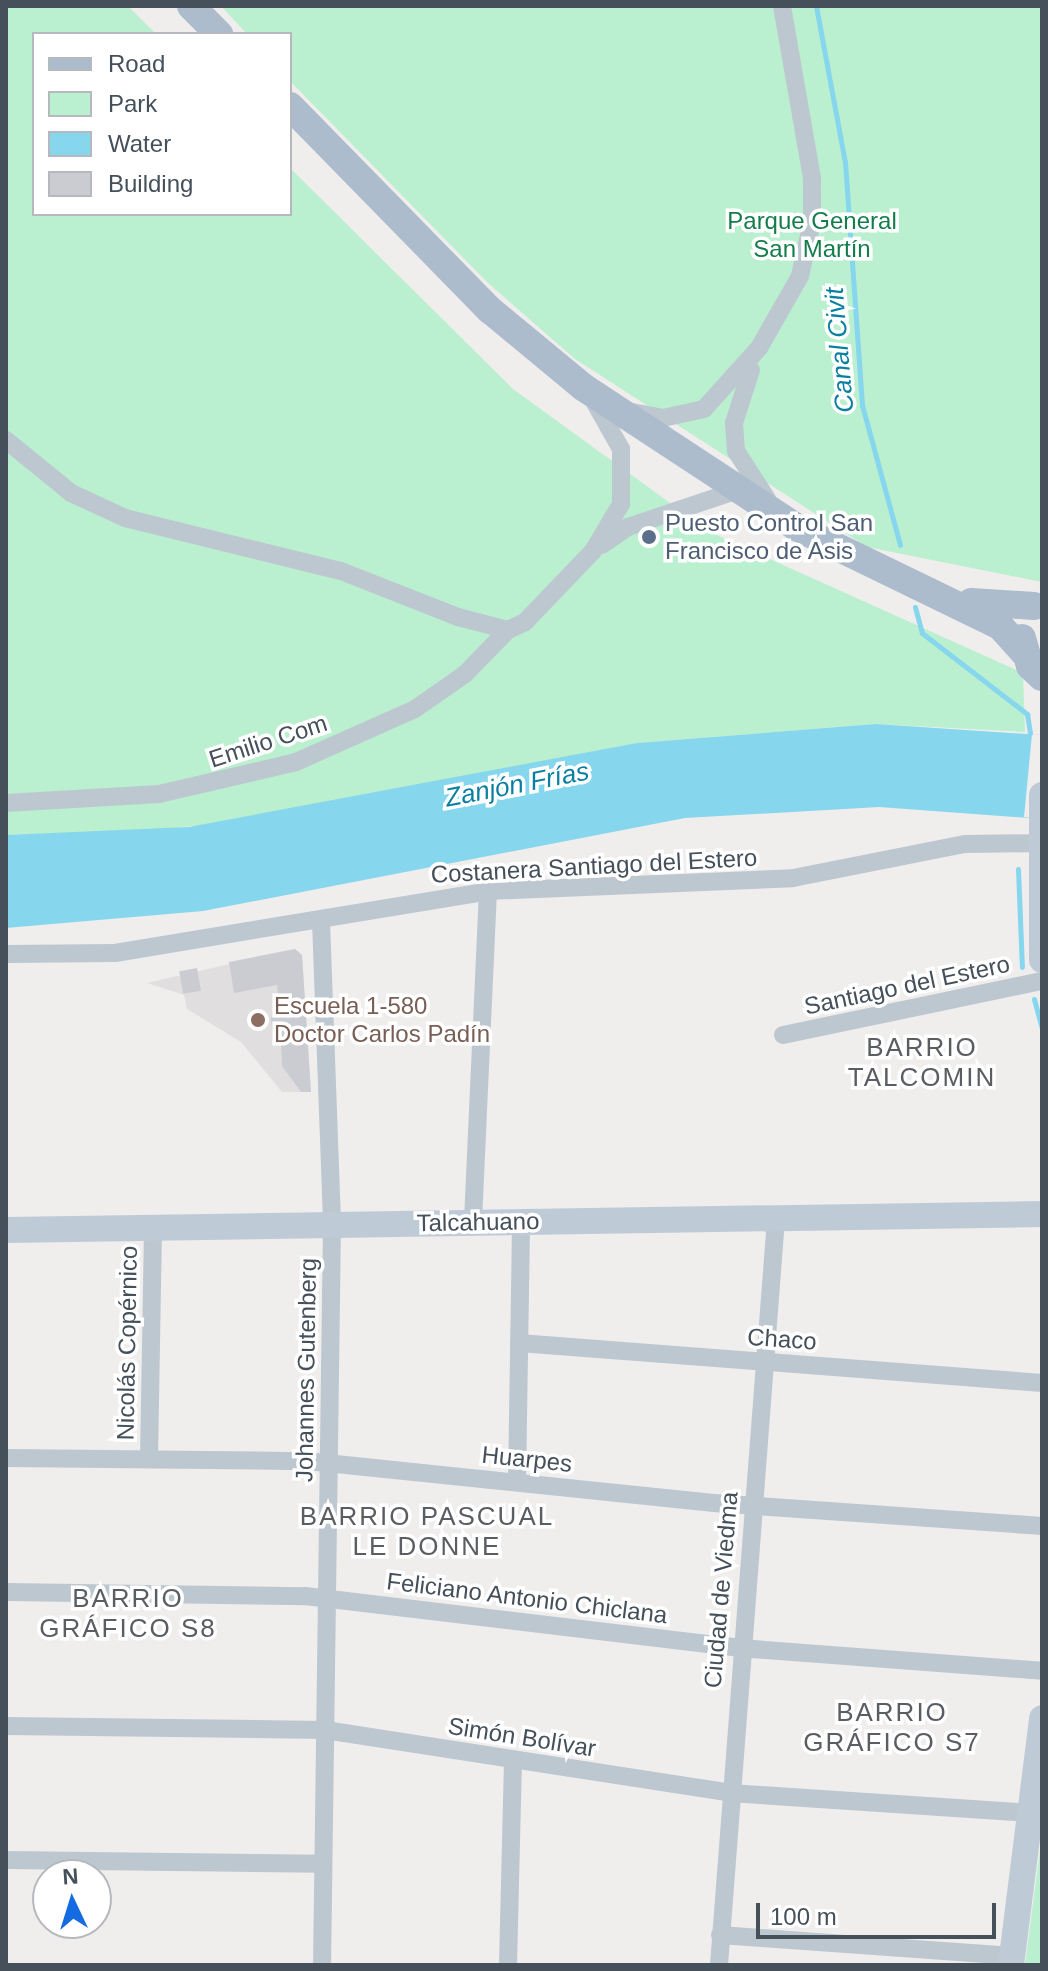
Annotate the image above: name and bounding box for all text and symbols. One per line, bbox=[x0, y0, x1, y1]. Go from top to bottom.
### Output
legend bbox=[32, 32, 292, 216]
text: Road bbox=[108, 50, 165, 77]
text: Park bbox=[108, 90, 157, 117]
text: Water bbox=[108, 130, 171, 157]
text: Building bbox=[108, 170, 193, 197]
park label: Parque General San Martín bbox=[727, 207, 897, 263]
water label: Canal Civit bbox=[819, 286, 861, 414]
place label: Puesto Control San Francisco de Asis bbox=[665, 509, 873, 565]
marker: Puesto Control San Francisco de Asis bbox=[640, 528, 658, 546]
street label: Emilio Com bbox=[205, 708, 331, 774]
water label: Zanjón Frías bbox=[442, 756, 592, 814]
street label: Costanera Santiago del Estero bbox=[430, 843, 758, 889]
street label: Santiago del Estero bbox=[802, 949, 1012, 1021]
place label: Escuela 1-580 Doctor Carlos Padín bbox=[274, 992, 490, 1048]
marker: Escuela 1-580 Doctor Carlos Padín bbox=[249, 1011, 267, 1029]
district label: BARRIO TALCOMIN bbox=[848, 1032, 996, 1094]
street label: Talcahuano bbox=[416, 1207, 540, 1237]
street label: Nicolás Copérnico bbox=[111, 1245, 143, 1441]
street label: Johannes Gutenberg bbox=[290, 1258, 322, 1482]
street label: Chaco bbox=[746, 1322, 818, 1356]
street label: Huarpes bbox=[480, 1440, 574, 1478]
street label: Ciudad de Viedma bbox=[698, 1491, 744, 1689]
district label: BARRIO PASCUAL LE DONNE bbox=[300, 1501, 554, 1562]
street label: Feliciano Antonio Chiclana bbox=[384, 1566, 670, 1630]
district label: BARRIO GRÁFICO S8 bbox=[39, 1583, 217, 1644]
district label: BARRIO GRÁFICO S7 bbox=[803, 1697, 981, 1758]
street label: Simón Bolívar bbox=[446, 1711, 598, 1763]
north arrow bbox=[32, 1859, 112, 1939]
text: N bbox=[62, 1864, 79, 1890]
scale bar bbox=[760, 1887, 1000, 1937]
text: 100 m bbox=[770, 1903, 837, 1930]

